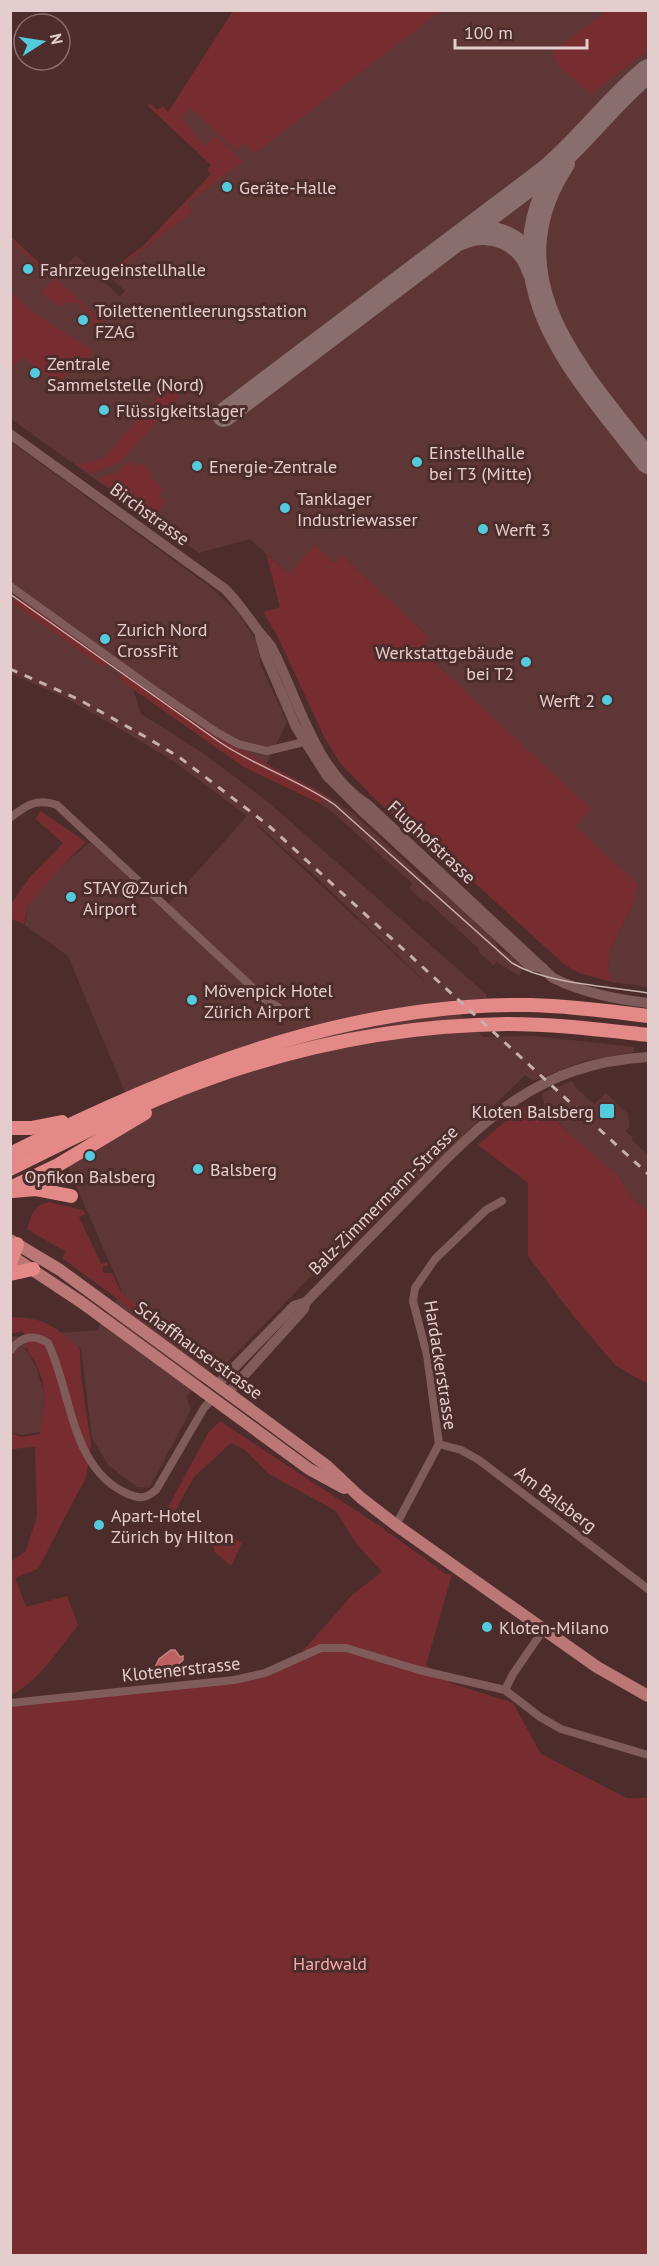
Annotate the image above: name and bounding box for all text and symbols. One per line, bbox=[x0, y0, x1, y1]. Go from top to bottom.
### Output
north arrow bbox=[12, 12, 72, 72]
scale bar bbox=[455, 12, 587, 50]
text: 100 m bbox=[464, 21, 513, 44]
text: N bbox=[46, 32, 68, 46]
place label: Geräte-Halle bbox=[239, 176, 336, 199]
marker: Geräte-Halle bbox=[220, 180, 234, 194]
place label: Fahrzeugeinstellhalle bbox=[40, 258, 206, 281]
marker: Fahrzeugeinstellhalle bbox=[21, 262, 35, 276]
place label: Toilettenentleerungsstation FZAG bbox=[95, 299, 307, 343]
marker: Toilettenentleerungsstation FZAG bbox=[76, 313, 90, 327]
place label: Zentrale Sammelstelle (Nord) bbox=[47, 352, 204, 396]
marker: Zentrale Sammelstelle (Nord) bbox=[28, 366, 42, 380]
place label: Flüssigkeitslager bbox=[116, 399, 245, 422]
marker: Flüssigkeitslager bbox=[97, 403, 111, 417]
place label: Einstellhalle bei T3 (Mitte) bbox=[429, 441, 532, 485]
place label: Energie-Zentrale bbox=[209, 455, 337, 478]
marker: Einstellhalle bei T3 (Mitte) bbox=[410, 455, 424, 469]
marker: Energie-Zentrale bbox=[190, 459, 204, 473]
street label: Birchstrasse bbox=[106, 478, 194, 550]
place label: Tanklager Industriewasser bbox=[297, 487, 418, 531]
marker: Tanklager Industriewasser bbox=[278, 501, 292, 515]
place label: Werft 3 bbox=[495, 518, 551, 541]
marker: Werft 3 bbox=[476, 522, 490, 536]
place label: Zurich Nord CrossFit bbox=[117, 618, 207, 662]
marker: Zurich Nord CrossFit bbox=[98, 632, 112, 646]
place label: Werkstattgebäude bei T2 bbox=[375, 641, 514, 685]
marker: Werkstattgebäude bei T2 bbox=[519, 655, 533, 669]
place label: Werft 2 bbox=[539, 689, 595, 712]
marker: Werft 2 bbox=[600, 693, 614, 707]
street label: Flughofstrasse bbox=[383, 795, 481, 889]
place label: STAY@Zurich Airport bbox=[83, 876, 188, 920]
marker: STAY@Zurich Airport bbox=[64, 890, 78, 904]
place label: Mövenpick Hotel Zürich Airport bbox=[204, 979, 333, 1023]
marker: Mövenpick Hotel Zürich Airport bbox=[185, 993, 199, 1007]
place label: Kloten Balsberg bbox=[471, 1100, 594, 1123]
marker: Kloten Balsberg bbox=[598, 1102, 616, 1120]
street label: Balz-Zimmermann-Strasse bbox=[303, 1120, 463, 1280]
marker: Opfikon Balsberg bbox=[83, 1149, 97, 1163]
place label: Balsberg bbox=[210, 1158, 277, 1181]
marker: Balsberg bbox=[191, 1162, 205, 1176]
place label: Opfikon Balsberg bbox=[24, 1165, 156, 1188]
street label: Schaffhauserstrasse bbox=[131, 1296, 267, 1404]
street label: Hardackerstrasse bbox=[419, 1299, 463, 1431]
street label: Am Balsberg bbox=[510, 1461, 602, 1537]
place label: Apart-Hotel Zürich by Hilton bbox=[111, 1504, 234, 1548]
marker: Apart-Hotel Zürich by Hilton bbox=[92, 1518, 106, 1532]
place label: Kloten-Milano bbox=[499, 1616, 609, 1639]
marker: Kloten-Milano bbox=[480, 1620, 494, 1634]
street label: Klotenerstrasse bbox=[121, 1651, 241, 1687]
park label: Hardwald bbox=[293, 1952, 367, 1975]

